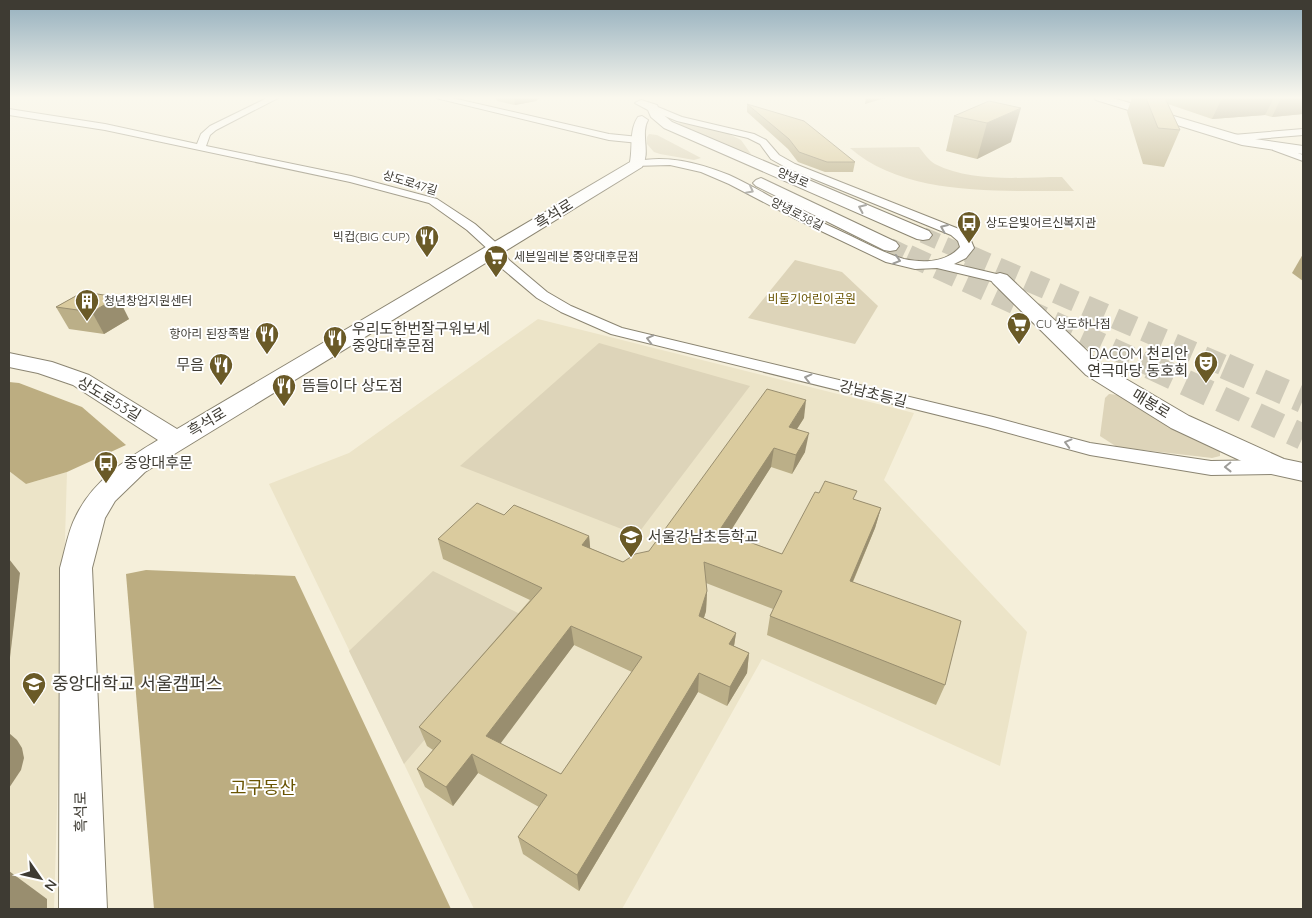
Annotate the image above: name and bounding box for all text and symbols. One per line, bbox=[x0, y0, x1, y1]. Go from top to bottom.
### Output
street label: 양녕로 bbox=[775, 164, 811, 191]
street label: 상도로47길 bbox=[381, 167, 439, 198]
one-way arrow bbox=[745, 184, 754, 194]
street label: 양녕로38길 bbox=[768, 194, 826, 233]
street label: 흑석로 bbox=[531, 195, 576, 233]
one-way arrow bbox=[858, 204, 867, 215]
bus stop icon: 상도은빛어르신복지관 bbox=[956, 210, 982, 244]
place label: 상도은빛어르신복지관 bbox=[986, 215, 1096, 230]
one-way arrow bbox=[940, 223, 949, 234]
restaurant icon: 빅컵(BIG CUP) bbox=[414, 224, 440, 258]
place label: 빅컵(BIG CUP) bbox=[333, 229, 410, 244]
supermarket icon: 세븐일레븐 중앙대후문점 bbox=[483, 244, 509, 278]
place label: 세븐일레븐 중앙대후문점 bbox=[514, 249, 639, 264]
one-way arrow bbox=[892, 254, 900, 264]
building icon: 청년창업지원센터 bbox=[74, 288, 100, 322]
park label: 비둘기어린이공원 bbox=[768, 291, 856, 306]
place label: 청년창업지원센터 bbox=[104, 293, 192, 308]
supermarket icon: CU 상도하나점 bbox=[1006, 311, 1032, 345]
place label: CU 상도하나점 bbox=[1036, 316, 1111, 331]
place label: 우리도한번잘구워보세 중앙대후문점 bbox=[352, 319, 490, 355]
restaurant icon: 항아리 된장족발 bbox=[254, 321, 280, 355]
restaurant icon: 우리도한번잘구워보세 중앙대후문점 bbox=[322, 325, 348, 359]
place label: 항아리 된장족발 bbox=[169, 326, 250, 341]
one-way arrow bbox=[647, 335, 655, 345]
place label: DACOM 천리안 연극마당 동호회 bbox=[1087, 344, 1188, 380]
theatre icon: DACOM 천리안 연극마당 동호회 bbox=[1193, 350, 1219, 384]
restaurant icon: 무음 bbox=[208, 352, 234, 386]
place label: 무음 bbox=[176, 355, 204, 374]
street label: 상도로53길 bbox=[74, 372, 145, 425]
restaurant icon: 뜸들이다 상도점 bbox=[271, 373, 297, 407]
one-way arrow bbox=[804, 373, 813, 384]
place label: 뜸들이다 상도점 bbox=[302, 376, 403, 395]
street label: 강남초등길 bbox=[837, 376, 909, 411]
street label: 매봉로 bbox=[1129, 385, 1174, 422]
street label: 흑석로 bbox=[184, 403, 229, 440]
one-way arrow bbox=[1063, 438, 1072, 449]
bus stop icon: 중앙대후문 bbox=[93, 450, 119, 484]
place label: 중앙대후문 bbox=[124, 453, 193, 472]
one-way arrow bbox=[1224, 462, 1232, 472]
school or university icon: 서울강남초등학교 bbox=[618, 524, 644, 558]
place label: 서울강남초등학교 bbox=[648, 527, 758, 546]
school or university icon: 중앙대학교 서울캠퍼스 bbox=[21, 671, 47, 705]
place label: 중앙대학교 서울캠퍼스 bbox=[52, 672, 223, 695]
park label: 고구동산 bbox=[230, 776, 296, 799]
street label: 흑석로 bbox=[71, 791, 90, 833]
north arrow bbox=[15, 853, 65, 903]
text: N bbox=[40, 876, 61, 895]

